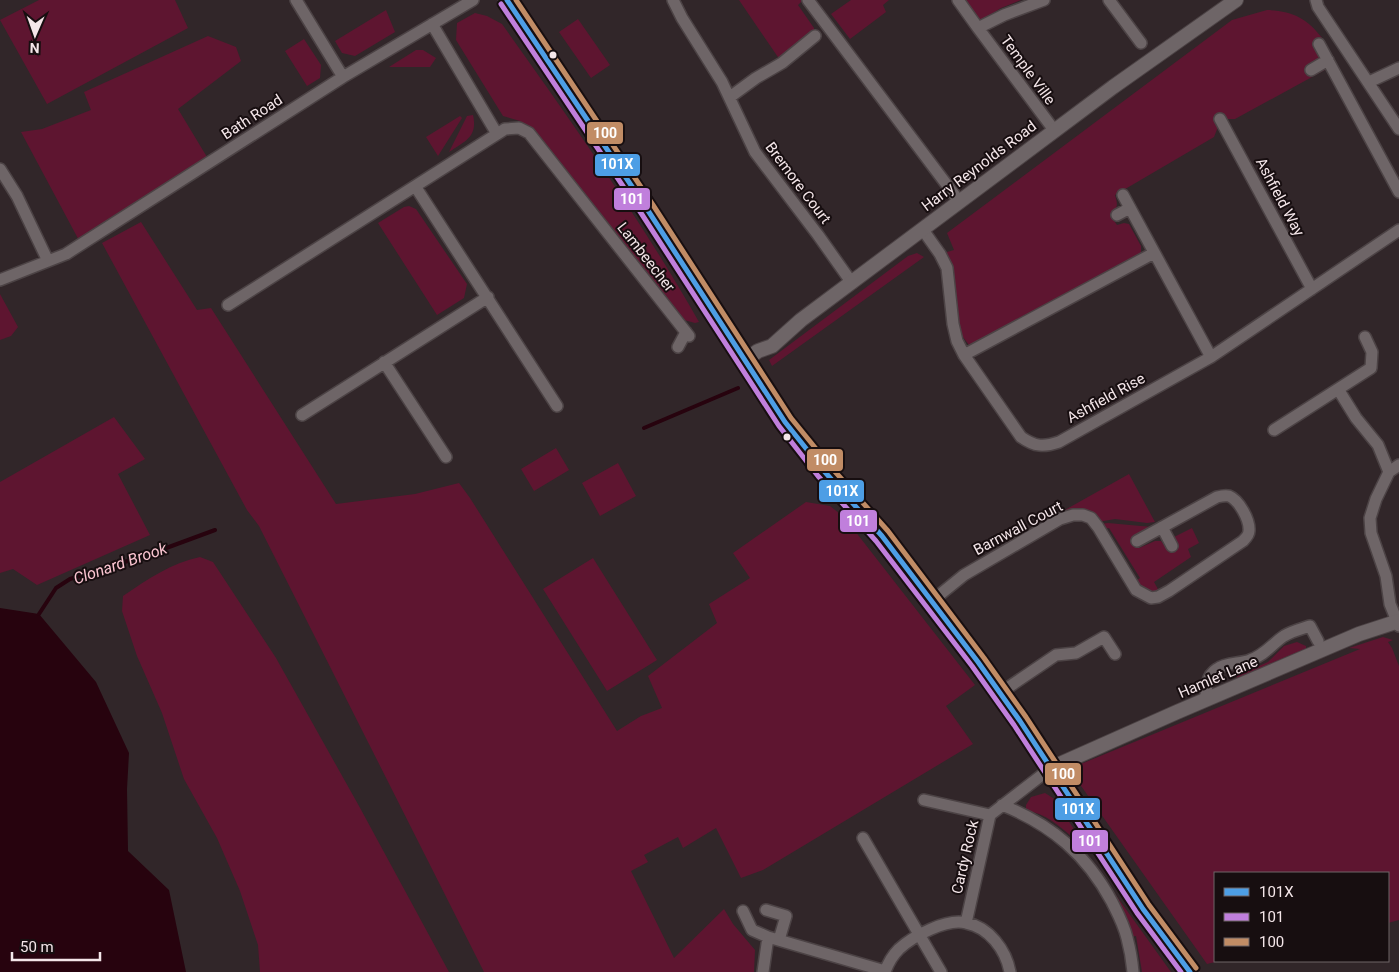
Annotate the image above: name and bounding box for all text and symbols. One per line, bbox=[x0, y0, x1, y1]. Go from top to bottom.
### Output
north arrow bbox=[10, 10, 60, 60]
street label: Temple Ville bbox=[997, 32, 1059, 108]
text: N bbox=[29, 40, 40, 56]
unlabelled marker bbox=[548, 50, 558, 60]
street label: Bath Road bbox=[218, 91, 286, 143]
street label: Harry Reynolds Road bbox=[918, 117, 1040, 215]
line badge: 100 bbox=[586, 121, 624, 145]
text: 100 bbox=[593, 125, 617, 141]
street label: Bremore Court bbox=[761, 139, 835, 227]
line badge: 101X bbox=[594, 153, 641, 177]
street label: Ashfield Way bbox=[1252, 155, 1308, 239]
text: 101X bbox=[601, 156, 634, 172]
line badge: 101 bbox=[613, 187, 651, 211]
text: 101 bbox=[620, 191, 644, 207]
street label: Lambeecher bbox=[613, 219, 679, 295]
street label: Ashfield Rise bbox=[1064, 369, 1148, 427]
unlabelled marker bbox=[782, 432, 792, 442]
line badge: 100 bbox=[806, 448, 844, 472]
text: 100 bbox=[813, 452, 837, 468]
line badge: 101X bbox=[818, 479, 865, 503]
text: 101X bbox=[826, 483, 859, 499]
street label: Barnwall Court bbox=[970, 497, 1066, 559]
line badge: 101 bbox=[839, 509, 878, 533]
text: 101 bbox=[846, 513, 870, 529]
water label: Clonard Brook bbox=[71, 538, 171, 588]
street label: Hamlet Lane bbox=[1175, 652, 1261, 702]
line badge: 100 bbox=[1044, 762, 1082, 786]
text: 100 bbox=[1051, 766, 1075, 782]
line badge: 101X bbox=[1054, 797, 1101, 821]
text: 101X bbox=[1062, 801, 1095, 817]
street label: Cardy Rock bbox=[948, 818, 982, 896]
line badge: 101 bbox=[1071, 829, 1109, 853]
text: 101 bbox=[1078, 833, 1102, 849]
legend bbox=[1214, 872, 1389, 962]
text: 101X bbox=[1259, 883, 1294, 901]
text: 101 bbox=[1259, 908, 1284, 926]
scale bar bbox=[12, 930, 100, 962]
text: 100 bbox=[1259, 933, 1284, 951]
text: 50 m bbox=[20, 938, 54, 956]

